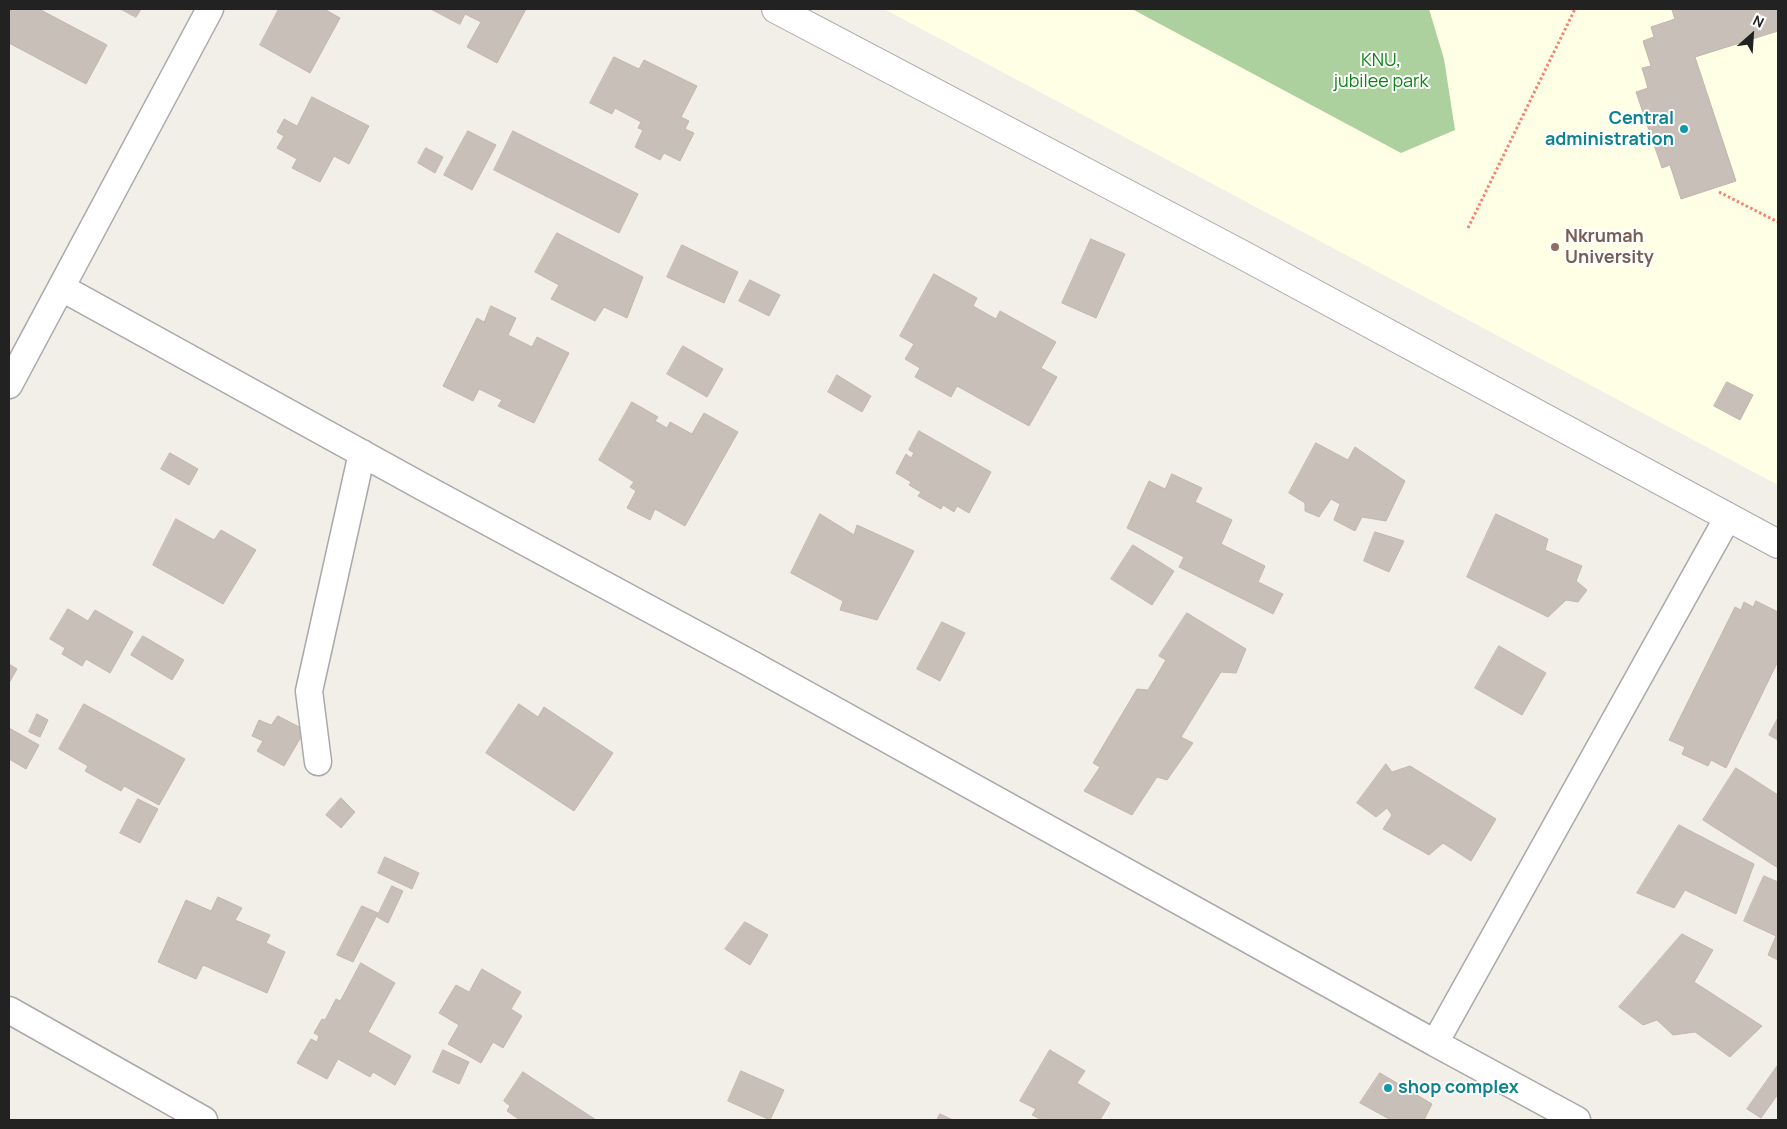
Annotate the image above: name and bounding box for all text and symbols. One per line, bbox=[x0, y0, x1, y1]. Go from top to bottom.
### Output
north arrow bbox=[1727, 10, 1777, 60]
text: N bbox=[1750, 10, 1767, 32]
park label: KNU, jubilee park bbox=[1334, 50, 1428, 92]
place label: Central administration bbox=[1545, 108, 1674, 150]
marker: Central administration bbox=[1678, 123, 1690, 135]
place label: Nkrumah University bbox=[1565, 226, 1654, 268]
marker: Nkrumah University bbox=[1549, 241, 1561, 253]
place label: shop complex bbox=[1398, 1077, 1519, 1099]
marker: shop complex bbox=[1382, 1082, 1394, 1094]

